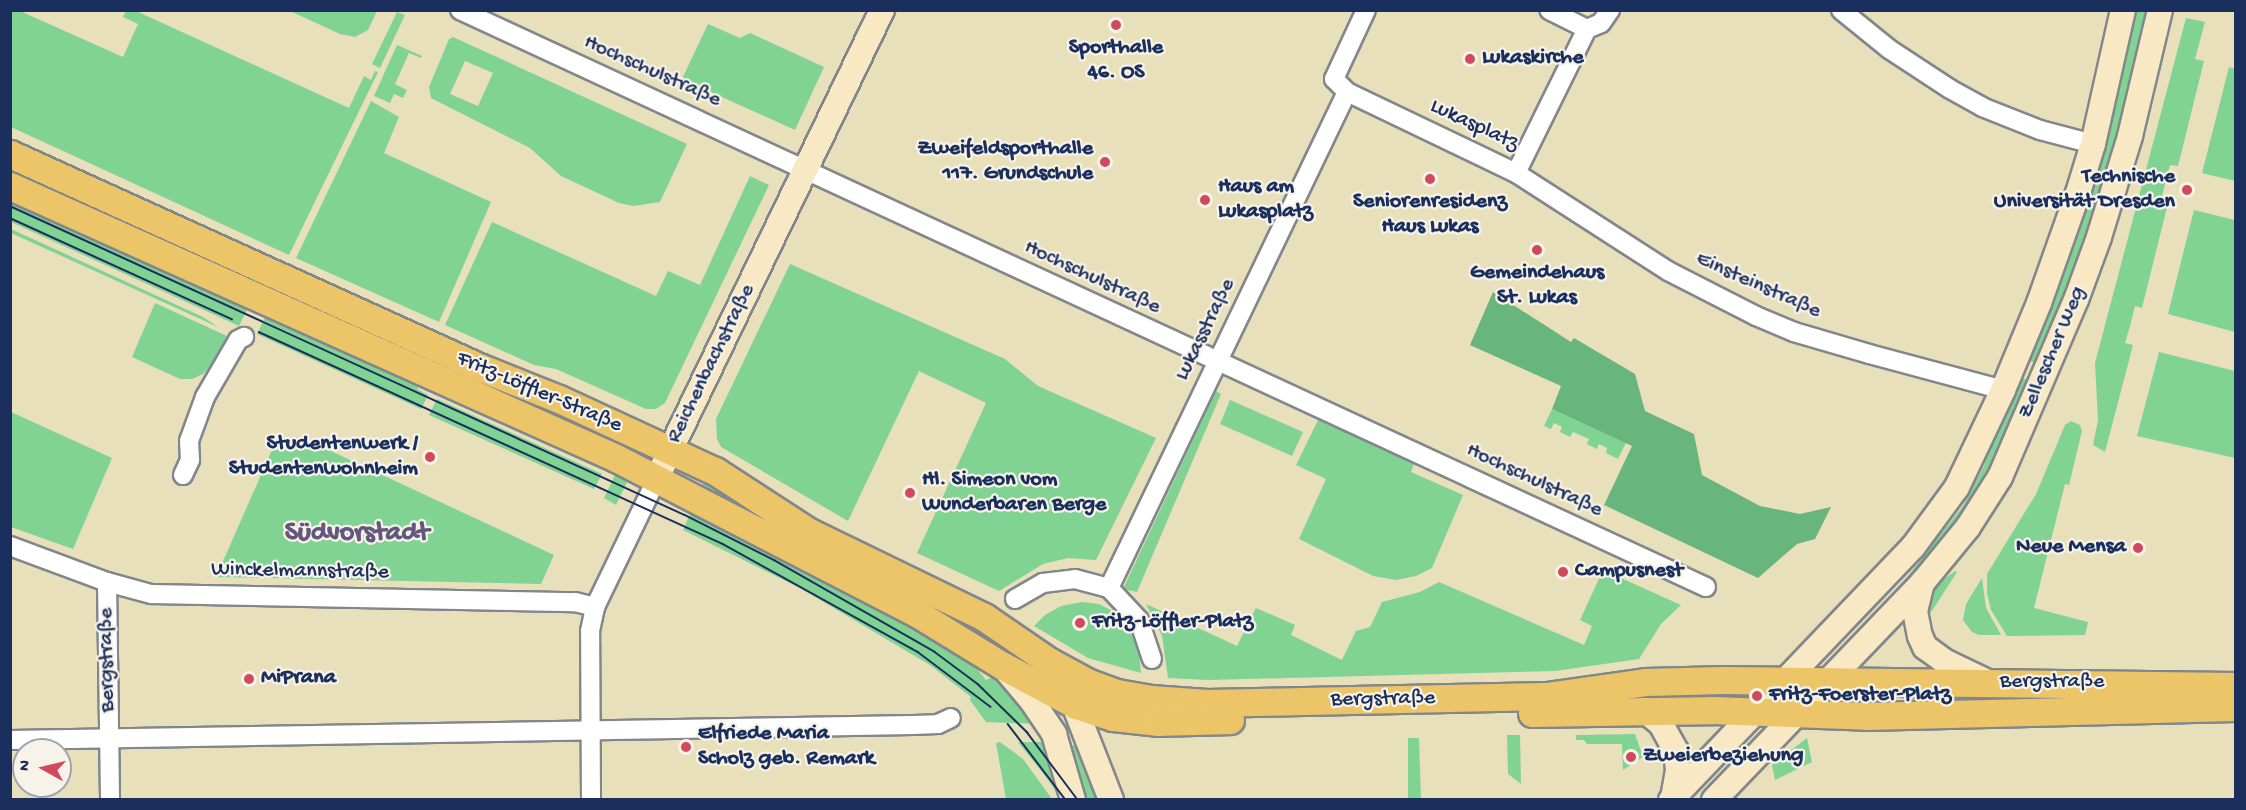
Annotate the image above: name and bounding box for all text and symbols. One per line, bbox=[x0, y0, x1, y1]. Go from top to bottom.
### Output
marker: Sporthalle 46. OS bbox=[1109, 18, 1123, 32]
street label: Hochschulstraße bbox=[579, 30, 725, 114]
place label: Sporthalle 46. OS bbox=[1069, 35, 1163, 86]
place label: Lukaskirche bbox=[1482, 46, 1584, 72]
marker: Lukaskirche bbox=[1463, 52, 1477, 66]
street label: Lukasplatz bbox=[1425, 94, 1523, 158]
place label: Zweifeldsporthalle 117. Grundschule bbox=[918, 136, 1093, 188]
marker: Zweifeldsporthalle 117. Grundschule bbox=[1098, 155, 1112, 169]
place label: Technische Universität Dresden bbox=[1994, 164, 2175, 216]
marker: Seniorenresidenz Haus Lukas bbox=[1423, 172, 1437, 186]
place label: Haus am Lukasplatz bbox=[1218, 174, 1313, 226]
marker: Technische Universität Dresden bbox=[2180, 183, 2194, 197]
place label: Seniorenresidenz Haus Lukas bbox=[1353, 189, 1507, 240]
marker: Haus am Lukasplatz bbox=[1196, 191, 1214, 209]
street label: Hochschulstraße bbox=[1020, 235, 1164, 321]
marker: Gemeindehaus St. Lukas bbox=[1530, 243, 1544, 257]
street label: Einsteinstraße bbox=[1691, 247, 1825, 325]
place label: Gemeindehaus St. Lukas bbox=[1470, 260, 1604, 312]
street label: Lukasstraße bbox=[1170, 275, 1242, 385]
street label: Reichenbachstraße bbox=[662, 280, 762, 448]
street label: Zellescher Weg bbox=[2013, 283, 2093, 423]
street label: Fritz-Löffler-Straße bbox=[452, 346, 626, 440]
place label: Studentenwerk / Studentenwohnheim bbox=[229, 431, 418, 482]
street label: Hochschulstraße bbox=[1462, 438, 1606, 524]
marker: Studentenwerk / Studentenwohnheim bbox=[423, 450, 437, 464]
place label: Hl. Simeon vom Wunderbaren Berge bbox=[922, 467, 1106, 518]
marker: Hl. Simeon vom Wunderbaren Berge bbox=[903, 486, 917, 500]
district label: Südvorstadt bbox=[285, 517, 429, 551]
place label: Neue Mensa bbox=[2016, 535, 2126, 561]
marker: Neue Mensa bbox=[2131, 541, 2145, 555]
street label: Winckelmannstraße bbox=[211, 557, 389, 587]
place label: Campusnest bbox=[1575, 559, 1683, 585]
marker: Campusnest bbox=[1556, 565, 1570, 579]
street label: Bergstraße bbox=[94, 607, 122, 713]
place label: Fritz-Löffler-Platz bbox=[1092, 610, 1253, 636]
marker: Fritz-Löffler-Platz bbox=[1073, 616, 1087, 630]
place label: MiPrana bbox=[261, 666, 336, 692]
street label: Bergstraße bbox=[2000, 670, 2104, 696]
marker: MiPrana bbox=[242, 672, 256, 686]
place label: Fritz-Foerster-Platz bbox=[1769, 683, 1951, 709]
street label: Bergstraße bbox=[1330, 686, 1436, 714]
marker: Fritz-Foerster-Platz bbox=[1750, 689, 1764, 703]
place label: Elfriede Maria Scholz geb. Remark bbox=[698, 721, 875, 772]
north arrow bbox=[12, 738, 72, 798]
marker: Elfriede Maria Scholz geb. Remark bbox=[679, 740, 693, 754]
place label: Zweierbeziehung bbox=[1643, 744, 1803, 770]
marker: Zweierbeziehung bbox=[1624, 750, 1638, 764]
text: N bbox=[16, 759, 36, 772]

